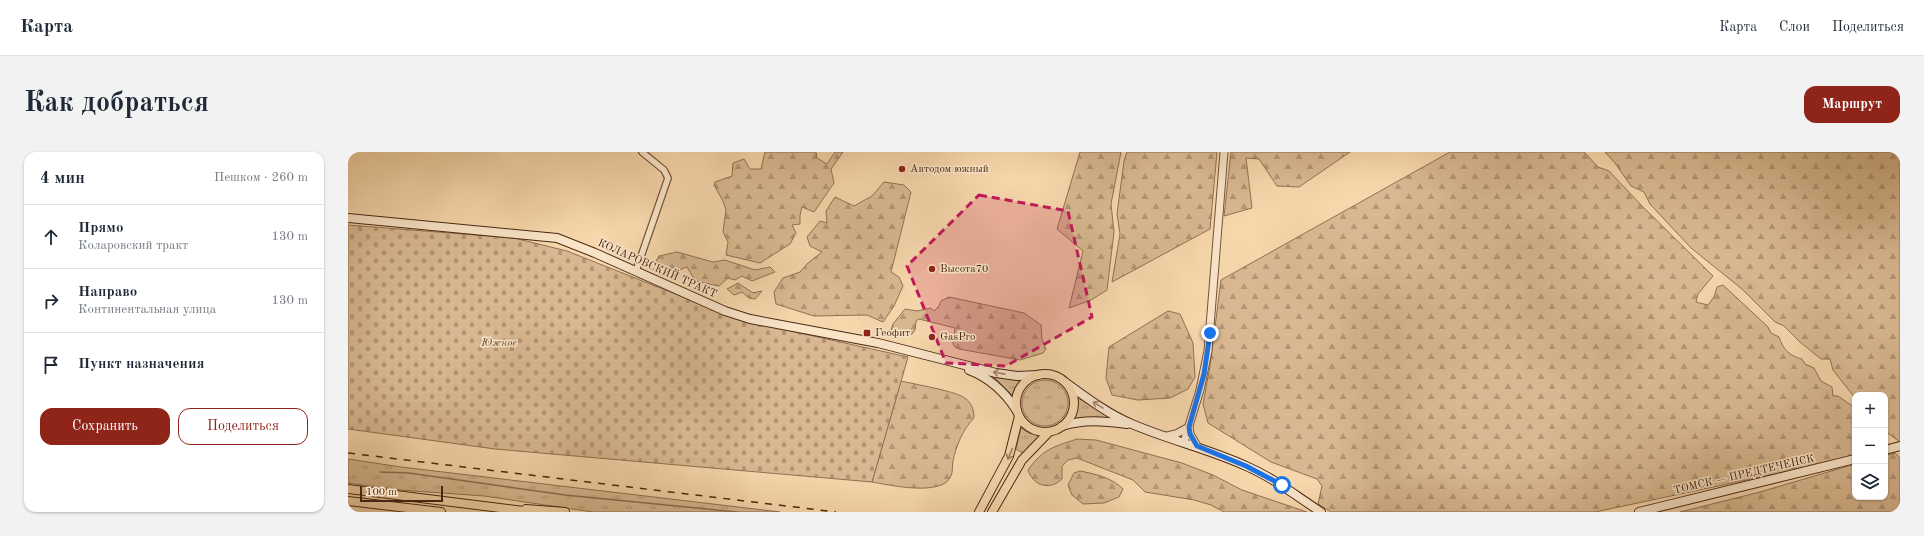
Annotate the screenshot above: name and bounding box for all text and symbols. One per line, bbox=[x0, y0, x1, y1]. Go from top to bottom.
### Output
text: Карта bbox=[20, 18, 73, 37]
text: Карта bbox=[1719, 20, 1757, 34]
text: Слои bbox=[1779, 20, 1810, 34]
text: Поделиться bbox=[1832, 20, 1904, 34]
button: Маршрут bbox=[1804, 86, 1900, 123]
text: Как добраться bbox=[24, 90, 209, 118]
marker: Автодом южный bbox=[897, 164, 907, 174]
place label: Автодом южный bbox=[910, 164, 989, 175]
text: 4 мин bbox=[40, 170, 85, 187]
text: Пешком · 260 m bbox=[214, 171, 308, 184]
text: Прямо bbox=[78, 221, 124, 236]
icon: ahead bbox=[40, 226, 62, 248]
text: 130 m bbox=[271, 230, 308, 243]
street label: КОЛАРОВСКИЙ ТРАКТ bbox=[596, 236, 719, 300]
text: Коларовский тракт bbox=[78, 239, 188, 252]
marker: Высота70 bbox=[927, 264, 937, 274]
place label: Высота70 bbox=[940, 264, 989, 275]
text: Направо bbox=[78, 285, 137, 300]
icon: right bbox=[40, 290, 62, 312]
text: 130 m bbox=[271, 294, 308, 307]
text: Континентальная улица bbox=[78, 303, 216, 316]
route end bbox=[1201, 324, 1219, 342]
marker: Геофит bbox=[862, 328, 872, 338]
place label: Геофит bbox=[875, 328, 910, 339]
marker: GasPro bbox=[927, 332, 937, 342]
place label: GasPro bbox=[940, 332, 976, 343]
park label: Южное bbox=[480, 338, 517, 349]
icon: arrive bbox=[40, 354, 62, 376]
text: Пункт назначения bbox=[78, 357, 205, 372]
one-way arrow bbox=[993, 369, 1006, 377]
map controls bbox=[1852, 392, 1888, 500]
button: + bbox=[1852, 392, 1888, 428]
one-way arrow bbox=[1092, 401, 1104, 409]
button: Сохранить bbox=[40, 408, 170, 445]
button: Поделиться bbox=[178, 408, 308, 445]
button: − bbox=[1852, 428, 1888, 464]
one-way arrow bbox=[1005, 447, 1013, 459]
street label: ТОМСК — ПРЕДТЕЧЕНСК bbox=[1672, 453, 1816, 497]
button: layers bbox=[1852, 464, 1888, 500]
route start bbox=[1273, 476, 1291, 494]
scale bar bbox=[360, 484, 443, 503]
text: 100 m bbox=[366, 487, 397, 498]

